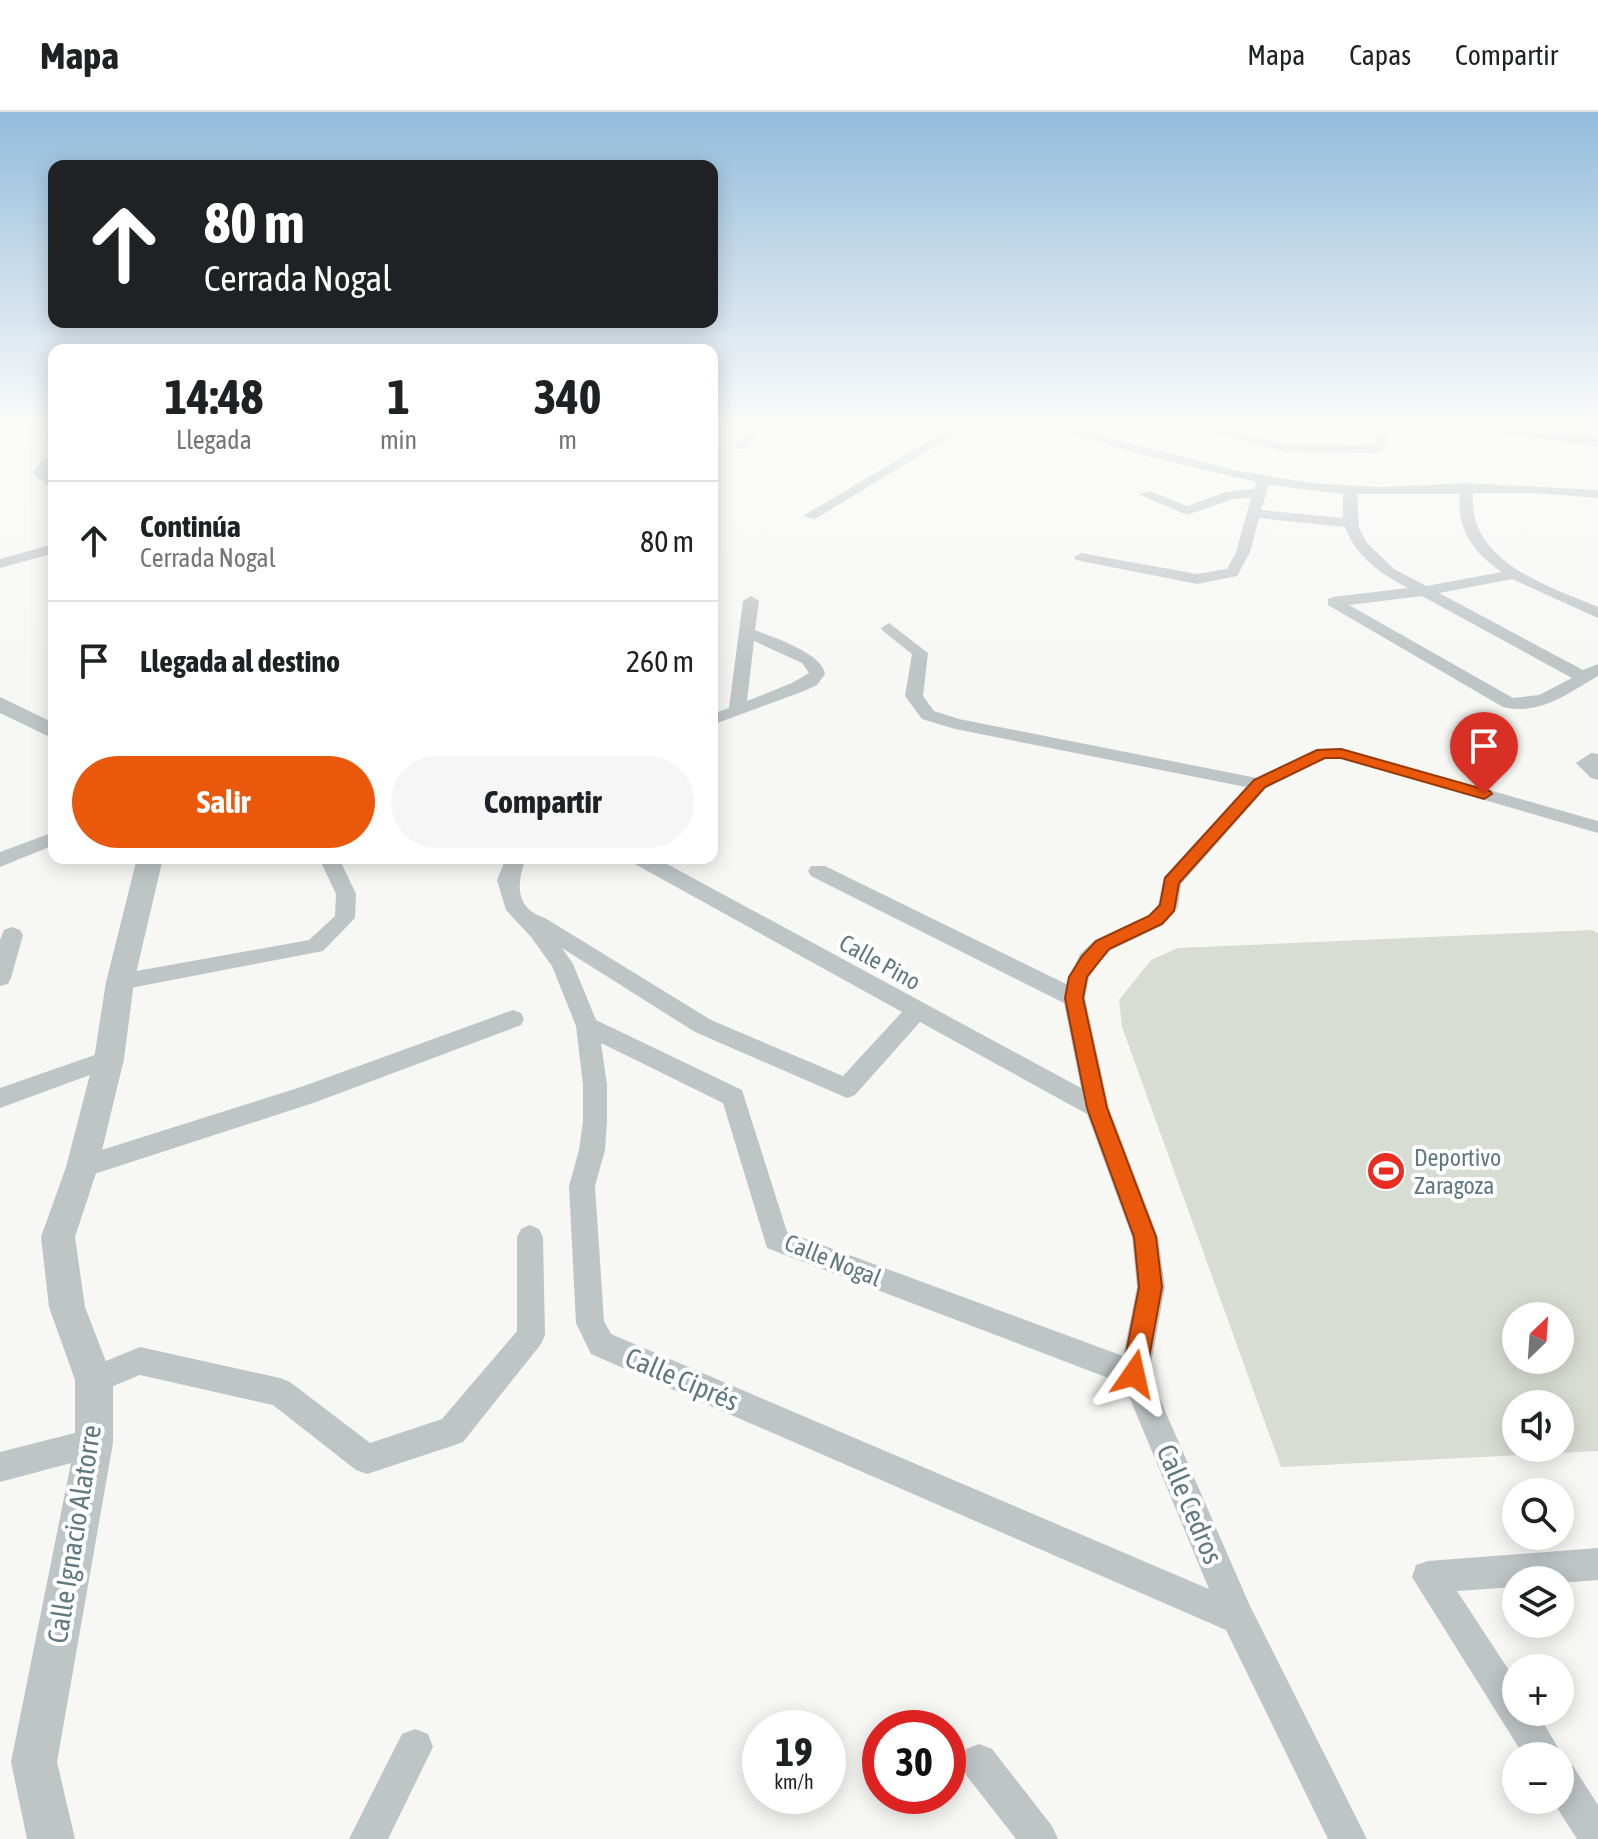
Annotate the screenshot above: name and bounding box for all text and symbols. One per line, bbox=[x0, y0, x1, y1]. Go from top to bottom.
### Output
text: Mapa bbox=[40, 34, 119, 77]
text: Mapa bbox=[1247, 39, 1305, 71]
text: Capas bbox=[1349, 39, 1411, 71]
text: Compartir bbox=[1455, 39, 1558, 71]
text: 80 m bbox=[204, 191, 305, 255]
icon: ahead bbox=[72, 192, 176, 296]
text: Cerrada Nogal bbox=[204, 257, 392, 299]
text: 14:48 bbox=[165, 369, 263, 424]
text: 1 bbox=[387, 369, 410, 424]
text: 340 bbox=[534, 369, 601, 424]
text: Llegada bbox=[176, 425, 252, 455]
text: min bbox=[380, 425, 417, 455]
text: m bbox=[558, 425, 577, 455]
text: Continúa bbox=[140, 509, 241, 543]
icon: ahead bbox=[72, 519, 116, 563]
text: 80 m bbox=[640, 524, 694, 558]
text: Cerrada Nogal bbox=[140, 543, 276, 573]
icon: arrive bbox=[72, 639, 116, 683]
text: Llegada al destino bbox=[140, 644, 340, 678]
text: 260 m bbox=[626, 644, 694, 678]
pin bbox=[1450, 712, 1518, 794]
icon: arrive bbox=[1462, 724, 1506, 768]
button: Salir bbox=[72, 756, 375, 848]
button: Compartir bbox=[391, 756, 694, 848]
street label: Calle Pino bbox=[835, 929, 925, 995]
place label: Deportivo Zaragoza bbox=[1414, 1144, 1501, 1199]
sports icon: Deportivo Zaragoza bbox=[1365, 1150, 1407, 1192]
street label: Calle Nogal bbox=[781, 1228, 886, 1292]
north arrow bbox=[1502, 1302, 1574, 1374]
map controls bbox=[1502, 1302, 1574, 1814]
position arrow bbox=[1092, 1332, 1176, 1416]
street label: Calle Ciprés bbox=[621, 1341, 743, 1417]
button: sound bbox=[1502, 1390, 1574, 1462]
street label: Calle Ignacio Alatorre bbox=[41, 1423, 107, 1645]
street label: Calle Cedros bbox=[1151, 1440, 1229, 1568]
button: search bbox=[1502, 1478, 1574, 1550]
button: layers bbox=[1502, 1566, 1574, 1638]
button: + bbox=[1502, 1654, 1574, 1726]
speed limit sign: 30 bbox=[862, 1710, 966, 1814]
text: 19 bbox=[775, 1729, 813, 1774]
button: − bbox=[1502, 1742, 1574, 1814]
text: km/h bbox=[774, 1770, 814, 1793]

